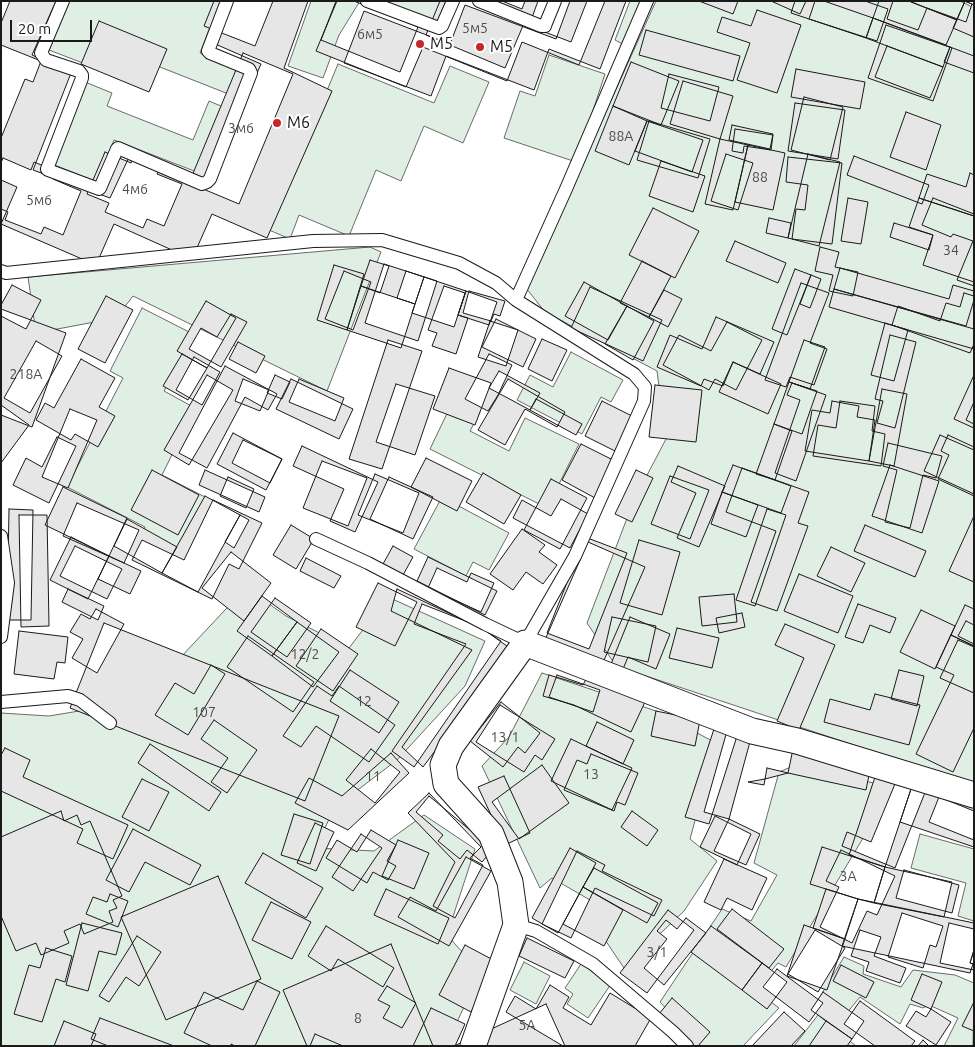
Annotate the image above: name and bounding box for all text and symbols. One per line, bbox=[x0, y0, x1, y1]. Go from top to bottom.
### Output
scale bar bbox=[12, 10, 95, 42]
text: 20 m bbox=[18, 20, 51, 37]
house number: 5м5 bbox=[462, 20, 488, 36]
house number: 6м5 bbox=[357, 26, 383, 42]
place label: М5 bbox=[430, 34, 453, 54]
place label: M5 bbox=[490, 37, 513, 57]
marker: М5 bbox=[414, 38, 426, 50]
marker: M5 bbox=[474, 41, 486, 53]
place label: М6 bbox=[287, 113, 310, 133]
marker: М6 bbox=[271, 117, 283, 129]
house number: 3м6 bbox=[228, 120, 254, 136]
house number: 88А bbox=[609, 128, 633, 144]
house number: 88 bbox=[752, 169, 768, 185]
house number: 4м6 bbox=[122, 181, 148, 197]
house number: 5м6 bbox=[26, 192, 52, 208]
house number: 34 bbox=[943, 242, 959, 258]
house number: 218А bbox=[10, 366, 42, 382]
house number: 12/2 bbox=[291, 646, 319, 662]
house number: 12 bbox=[356, 693, 372, 709]
house number: 107 bbox=[192, 704, 216, 720]
house number: 13/1 bbox=[491, 729, 519, 745]
house number: 13 bbox=[583, 766, 599, 782]
house number: 11 bbox=[365, 768, 381, 784]
house number: 3А bbox=[840, 868, 856, 884]
house number: 3/1 bbox=[647, 944, 667, 960]
house number: 8 bbox=[354, 1010, 362, 1026]
house number: 5А bbox=[519, 1017, 535, 1033]

